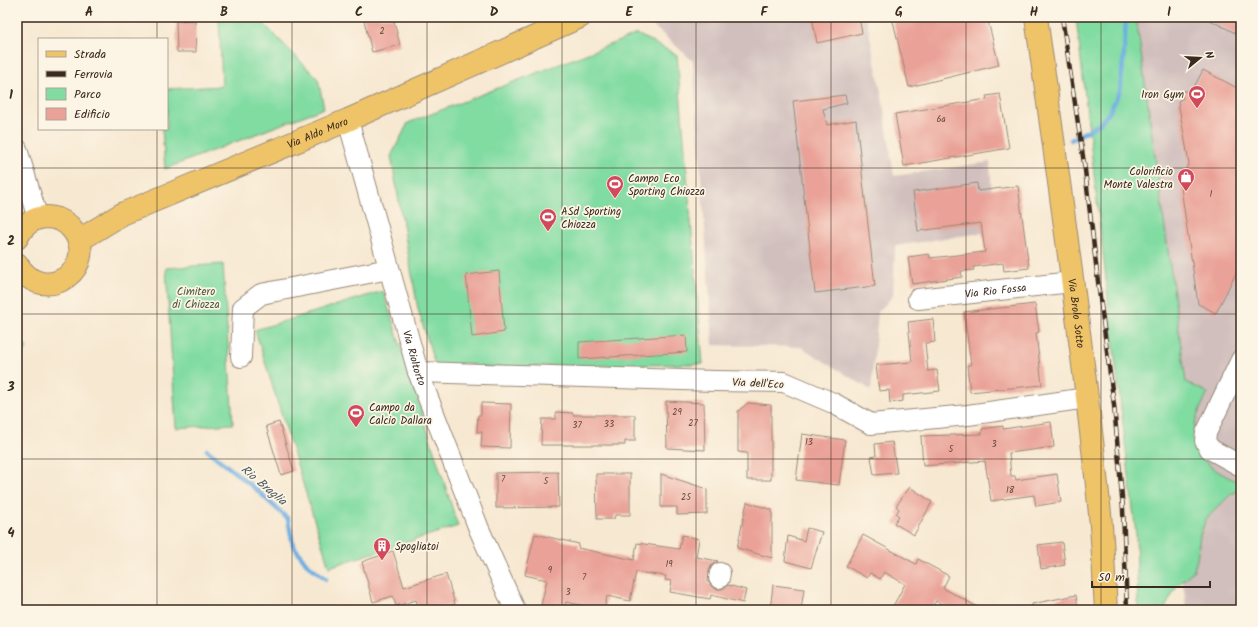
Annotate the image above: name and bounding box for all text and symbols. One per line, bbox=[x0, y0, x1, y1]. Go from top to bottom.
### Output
text: A bbox=[85, 2, 93, 23]
text: B bbox=[220, 2, 228, 23]
text: C bbox=[355, 2, 363, 23]
text: D bbox=[490, 2, 499, 23]
text: E bbox=[625, 2, 633, 23]
text: F bbox=[760, 2, 768, 23]
text: G bbox=[895, 2, 903, 23]
text: H bbox=[1030, 2, 1039, 23]
text: I bbox=[1167, 2, 1171, 23]
house number: 2 bbox=[379, 24, 385, 39]
legend bbox=[38, 38, 168, 130]
north arrow bbox=[1180, 38, 1220, 78]
text: Strada bbox=[74, 45, 107, 64]
text: N bbox=[1199, 49, 1218, 61]
text: Ferrovia bbox=[74, 65, 113, 84]
sports icon: Iron Gym bbox=[1187, 84, 1207, 109]
text: 1 bbox=[9, 85, 13, 106]
text: Parco bbox=[74, 85, 101, 104]
place label: Iron Gym bbox=[1141, 86, 1184, 104]
text: Edificio bbox=[74, 105, 110, 124]
house number: 6a bbox=[936, 112, 946, 127]
street label: Via Aldo Moro bbox=[284, 113, 351, 154]
place label: Colorificio Monte Valestra bbox=[1103, 163, 1173, 194]
shop icon: Colorificio Monte Valestra bbox=[1176, 167, 1196, 192]
place label: Campo Eco Sporting Chiozza bbox=[628, 170, 705, 201]
sports icon: Campo Eco Sporting Chiozza bbox=[605, 174, 625, 199]
house number: 1 bbox=[1210, 187, 1213, 202]
place label: ASd Sporting Chiozza bbox=[561, 203, 621, 234]
sports icon: ASd Sporting Chiozza bbox=[538, 207, 558, 232]
text: 2 bbox=[7, 231, 15, 252]
street label: Via Brolo Sotto bbox=[1062, 277, 1089, 349]
street label: Via Rio Fossa bbox=[964, 279, 1027, 304]
park label: Cimitero di Chiozza bbox=[172, 283, 220, 314]
street label: Via Rioltorto bbox=[397, 328, 431, 389]
street label: Via dell'Eco bbox=[732, 374, 784, 394]
text: 3 bbox=[6, 377, 15, 398]
place label: Campo da Calcio Dallara bbox=[369, 399, 432, 430]
sports icon: Campo da Calcio Dallara bbox=[346, 403, 366, 428]
house number: 29 bbox=[672, 405, 682, 420]
house number: 27 bbox=[688, 416, 699, 431]
house number: 33 bbox=[604, 417, 614, 432]
house number: 37 bbox=[572, 418, 582, 433]
house number: 13 bbox=[805, 435, 813, 450]
house number: 3 bbox=[991, 437, 997, 452]
house number: 5 bbox=[949, 442, 955, 457]
water label: Rio Braglia bbox=[237, 461, 292, 511]
house number: 7 bbox=[501, 472, 506, 487]
house number: 5 bbox=[544, 474, 550, 489]
house number: 18 bbox=[1006, 483, 1015, 498]
house number: 25 bbox=[681, 490, 692, 505]
text: 4 bbox=[7, 523, 15, 544]
building icon: Spogliatoi bbox=[372, 536, 392, 561]
place label: Spogliatoi bbox=[395, 538, 439, 556]
house number: 19 bbox=[665, 557, 673, 572]
house number: 9 bbox=[548, 563, 553, 578]
scale bar bbox=[1092, 563, 1210, 589]
text: 50 m bbox=[1098, 568, 1125, 587]
house number: 7 bbox=[582, 570, 587, 585]
house number: 3 bbox=[565, 585, 571, 600]

